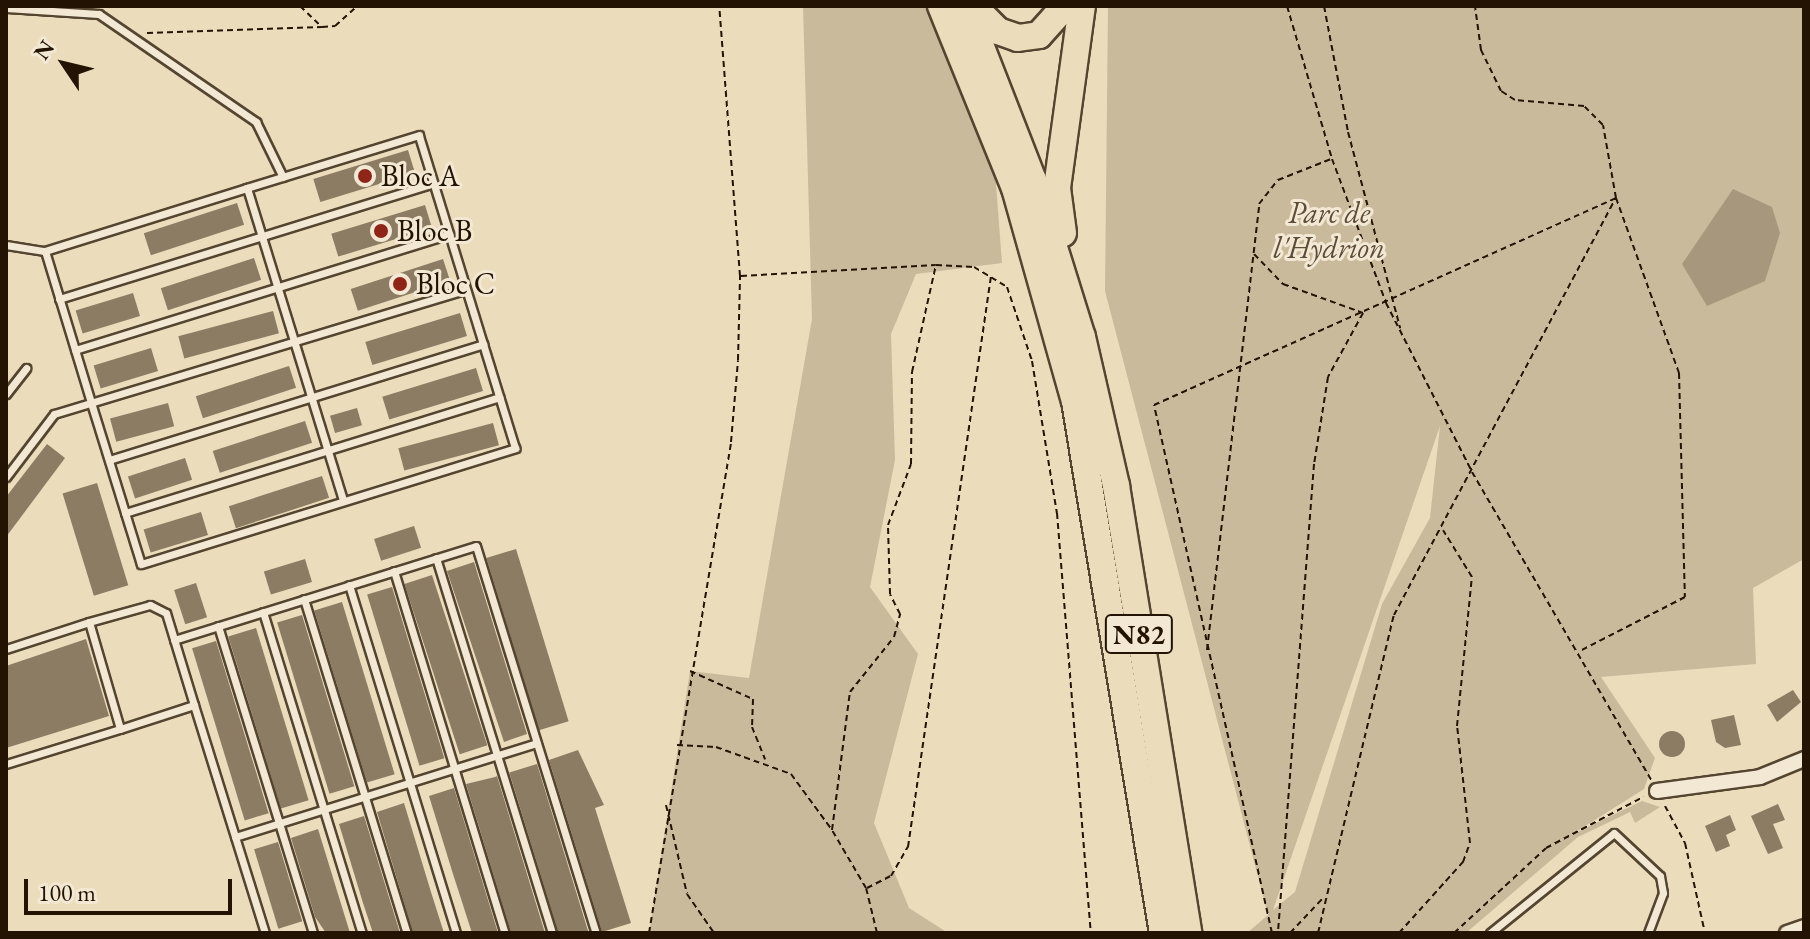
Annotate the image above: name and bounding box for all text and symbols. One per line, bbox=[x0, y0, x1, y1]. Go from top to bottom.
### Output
north arrow bbox=[24, 24, 104, 104]
text: N bbox=[27, 34, 61, 66]
place label: Bloc A bbox=[381, 158, 460, 194]
marker: Bloc A bbox=[356, 167, 374, 185]
park label: Parc de l'Hydrion bbox=[1273, 195, 1385, 266]
place label: Bloc B bbox=[397, 213, 472, 249]
marker: Bloc B bbox=[372, 222, 390, 240]
place label: Bloc C bbox=[416, 266, 495, 302]
marker: Bloc C bbox=[391, 275, 409, 293]
road number: N82 bbox=[1103, 610, 1175, 658]
scale bar bbox=[28, 863, 236, 913]
text: 100 m bbox=[38, 877, 96, 908]

